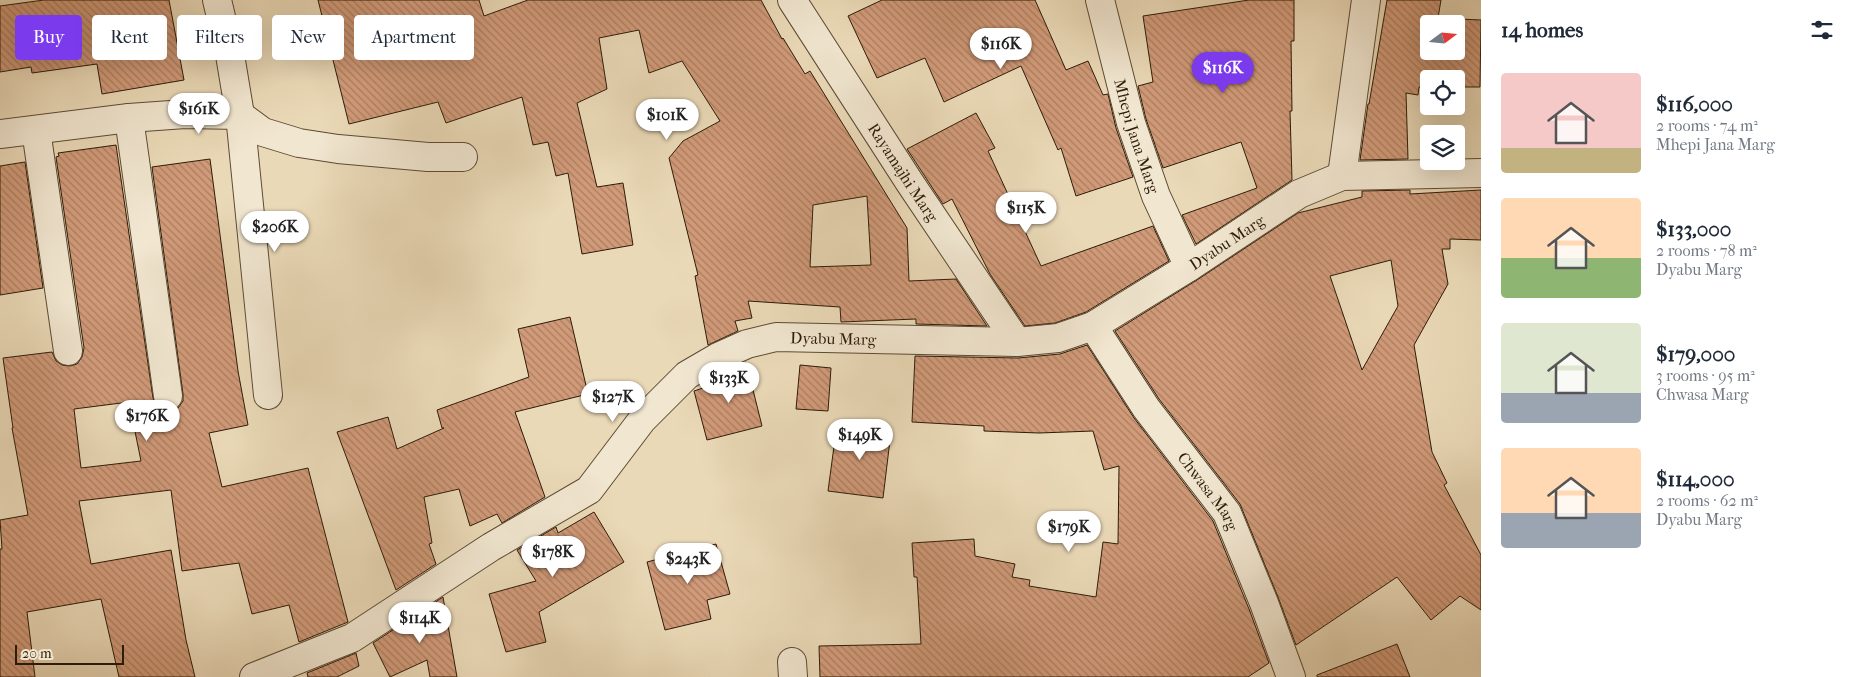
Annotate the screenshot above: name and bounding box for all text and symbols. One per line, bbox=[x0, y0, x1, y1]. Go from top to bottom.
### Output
chip: Buy bbox=[15, 15, 82, 60]
chip: Rent bbox=[92, 15, 167, 60]
chip: Filters bbox=[177, 15, 262, 60]
chip: New bbox=[272, 15, 344, 60]
chip: Apartment bbox=[354, 15, 474, 60]
north arrow bbox=[1420, 15, 1465, 60]
map controls bbox=[1420, 15, 1465, 170]
icon: filters bbox=[1808, 16, 1836, 44]
text: 14 homes bbox=[1501, 18, 1583, 42]
pin: $116K bbox=[966, 28, 1036, 70]
text: $116K bbox=[981, 34, 1021, 53]
pin: $116K bbox=[1188, 52, 1258, 94]
text: $116K bbox=[1203, 58, 1243, 77]
button: locate bbox=[1420, 70, 1465, 115]
street label: Mhepi Jana Marg bbox=[1110, 77, 1163, 196]
pin: $161K bbox=[164, 92, 234, 135]
text: $116,000 bbox=[1656, 92, 1733, 116]
icon: home bbox=[1541, 93, 1601, 153]
pin: $101K bbox=[632, 98, 702, 141]
text: $161K bbox=[179, 99, 219, 118]
text: $101K bbox=[647, 105, 687, 124]
text: 2 rooms · 74 m² bbox=[1656, 116, 1758, 135]
street label: Rayamajhi Marg bbox=[864, 120, 942, 226]
button: layers bbox=[1420, 125, 1465, 170]
text: Mhepi Jana Marg bbox=[1656, 135, 1775, 154]
pin: $115K bbox=[991, 192, 1061, 234]
text: $115K bbox=[1007, 198, 1045, 217]
pin: $206K bbox=[240, 210, 310, 253]
street label: Dyabu Marg bbox=[1186, 210, 1268, 274]
text: $206K bbox=[252, 217, 298, 236]
text: $133,000 bbox=[1656, 217, 1731, 241]
icon: home bbox=[1541, 218, 1601, 278]
text: 2 rooms · 78 m² bbox=[1656, 241, 1757, 260]
text: Dyabu Marg bbox=[1656, 260, 1742, 279]
street label: Dyabu Marg bbox=[790, 328, 877, 349]
text: $179,000 bbox=[1656, 342, 1735, 366]
icon: home bbox=[1541, 343, 1601, 403]
pin: $133K bbox=[694, 362, 764, 404]
text: 3 rooms · 95 m² bbox=[1656, 366, 1755, 385]
text: $133K bbox=[709, 368, 749, 387]
pin: $127K bbox=[578, 380, 648, 423]
text: Chwasa Marg bbox=[1656, 385, 1749, 404]
text: $127K bbox=[592, 387, 634, 406]
pin: $176K bbox=[112, 400, 182, 442]
text: $176K bbox=[126, 406, 168, 425]
pin: $149K bbox=[825, 418, 895, 461]
text: $149K bbox=[838, 425, 882, 444]
street label: Chwasa Marg bbox=[1174, 448, 1242, 534]
text: $114,000 bbox=[1656, 467, 1735, 491]
icon: home bbox=[1541, 468, 1601, 528]
text: 2 rooms · 62 m² bbox=[1656, 491, 1758, 510]
pin: $179K bbox=[1034, 510, 1104, 553]
text: Dyabu Marg bbox=[1656, 510, 1742, 529]
text: $179K bbox=[1048, 517, 1090, 536]
pin: $178K bbox=[518, 536, 588, 578]
text: $178K bbox=[532, 542, 574, 561]
pin: $243K bbox=[653, 542, 723, 585]
text: $243K bbox=[666, 549, 710, 568]
pin: $114K bbox=[385, 602, 455, 644]
text: $114K bbox=[399, 608, 441, 627]
scale bar bbox=[15, 642, 124, 665]
text: 20 m bbox=[22, 645, 52, 662]

